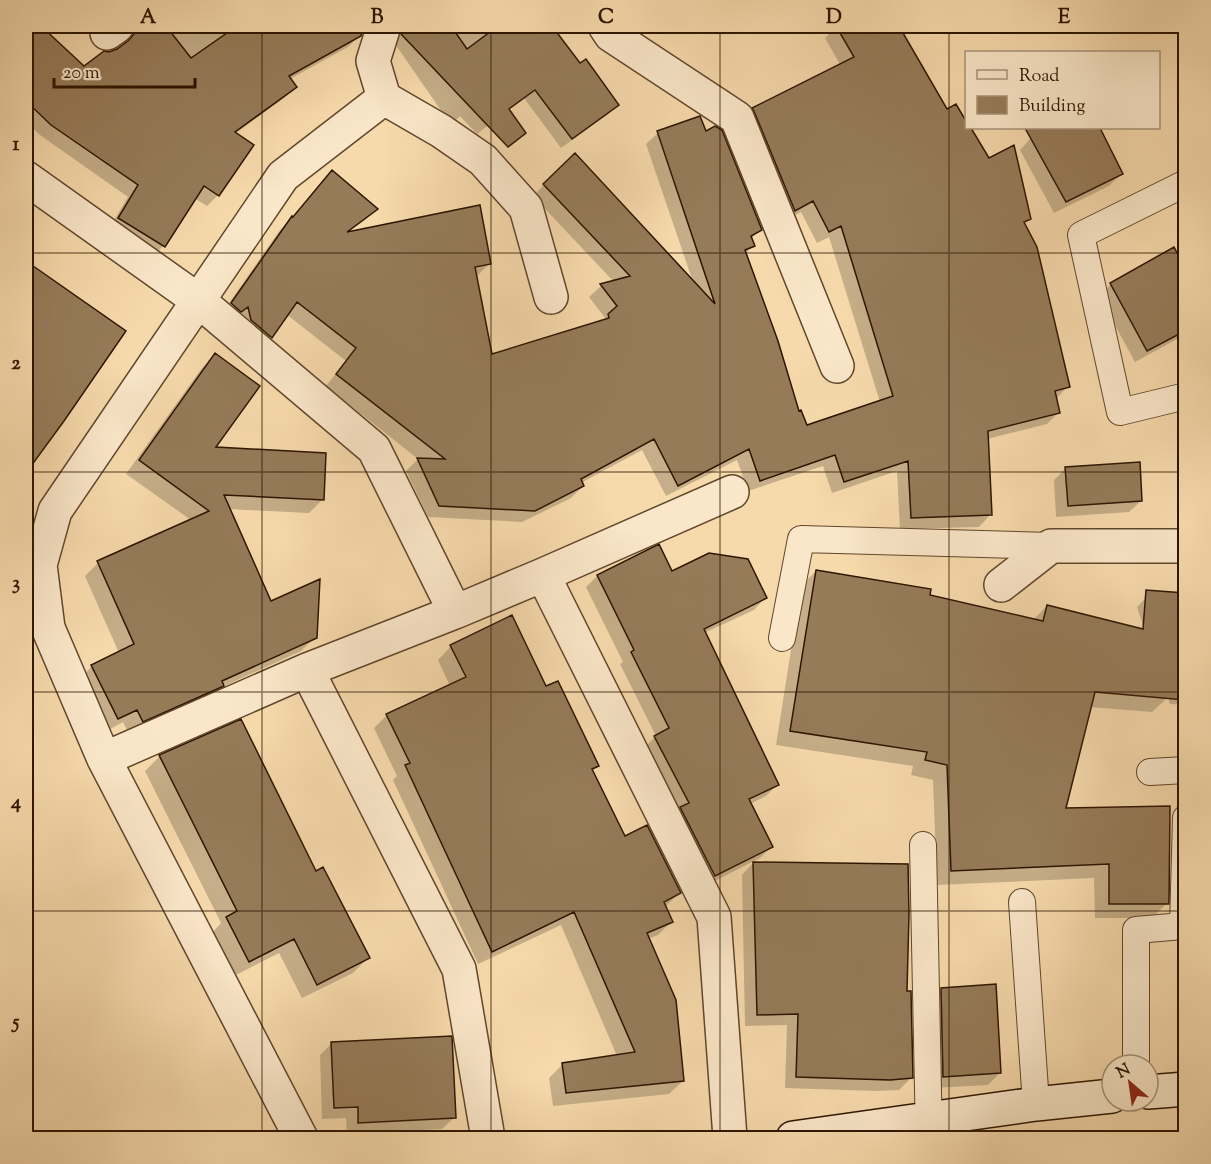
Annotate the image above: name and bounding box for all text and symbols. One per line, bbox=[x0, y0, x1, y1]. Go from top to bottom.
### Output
text: A bbox=[140, 4, 157, 33]
text: B bbox=[371, 4, 384, 33]
text: C bbox=[598, 4, 614, 33]
text: D bbox=[826, 4, 842, 33]
text: E bbox=[1058, 4, 1071, 33]
scale bar bbox=[54, 51, 195, 89]
legend bbox=[965, 51, 1160, 129]
text: 20 m bbox=[63, 61, 100, 87]
text: Road bbox=[1019, 64, 1059, 90]
text: Building bbox=[1019, 94, 1085, 120]
text: 1 bbox=[13, 131, 20, 160]
text: 2 bbox=[11, 350, 21, 379]
text: 3 bbox=[12, 570, 20, 599]
text: 4 bbox=[10, 789, 21, 818]
text: 5 bbox=[11, 1009, 20, 1038]
north arrow bbox=[1100, 1053, 1160, 1113]
text: N bbox=[1113, 1059, 1135, 1085]

